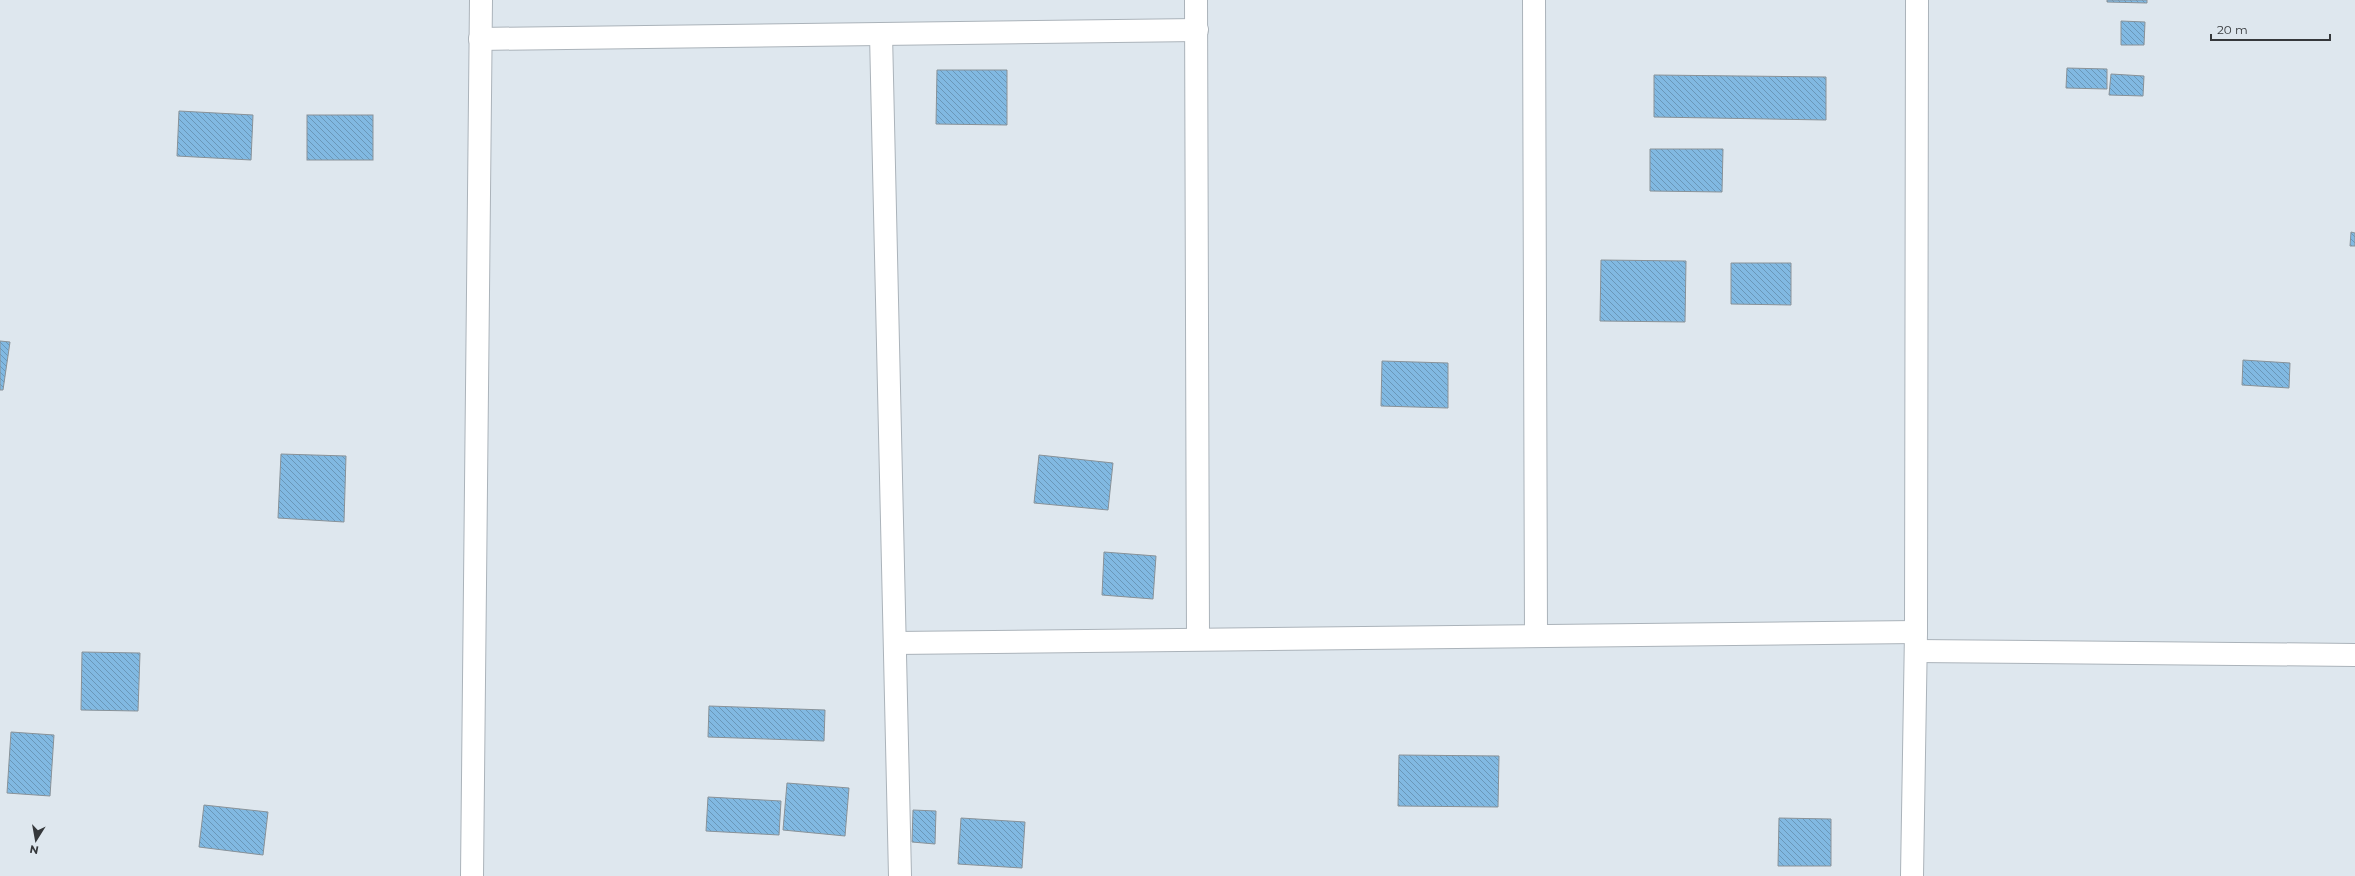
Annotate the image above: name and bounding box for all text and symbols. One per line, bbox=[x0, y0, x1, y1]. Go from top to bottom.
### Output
scale bar bbox=[2211, 16, 2330, 42]
text: 20 m bbox=[2217, 22, 2248, 37]
north arrow bbox=[16, 820, 56, 860]
text: N bbox=[28, 842, 40, 858]

